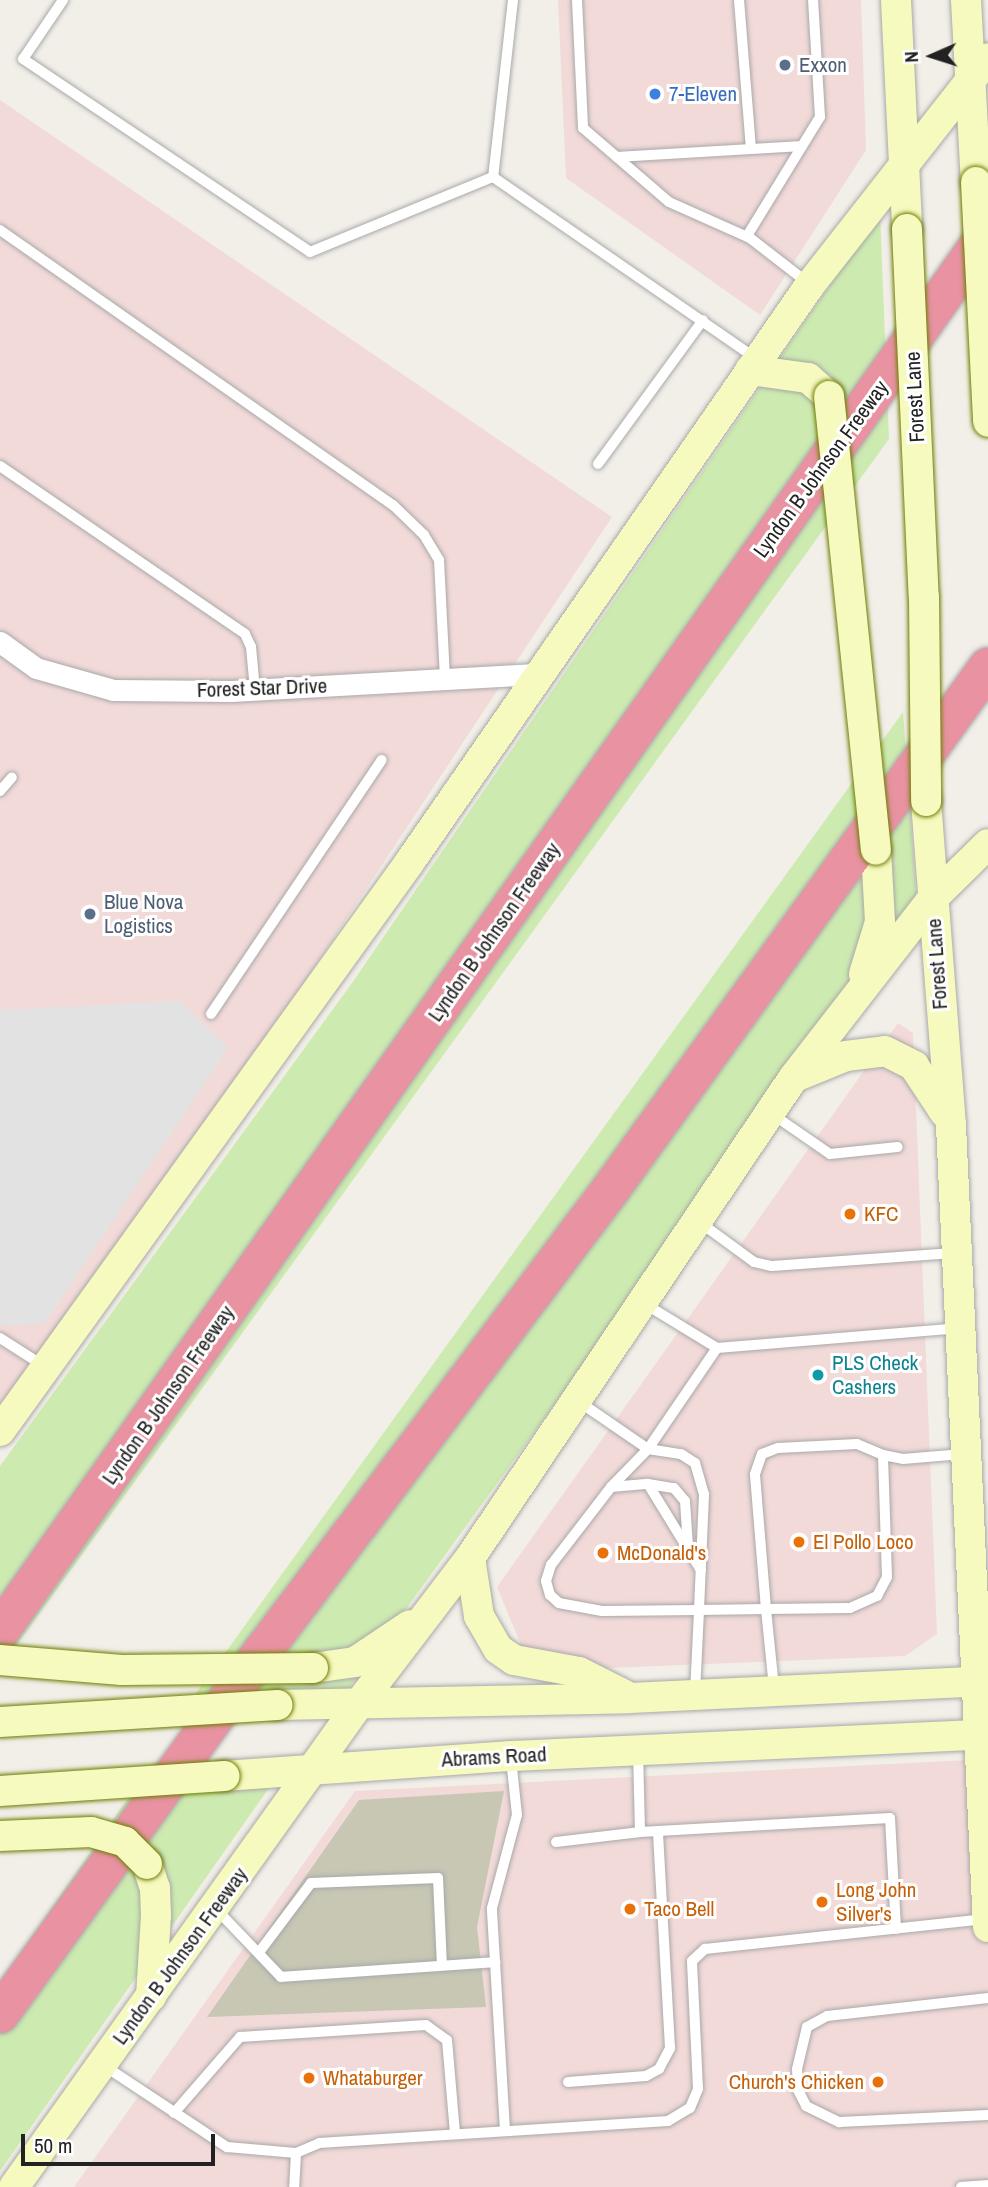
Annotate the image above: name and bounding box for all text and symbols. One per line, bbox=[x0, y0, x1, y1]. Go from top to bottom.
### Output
north arrow bbox=[897, 21, 967, 91]
text: N bbox=[898, 51, 924, 63]
place label: Exxon bbox=[799, 52, 847, 78]
marker: Exxon bbox=[777, 57, 793, 73]
place label: 7-Eleven bbox=[669, 81, 737, 107]
marker: 7-Eleven bbox=[647, 86, 663, 102]
street label: Forest Lane bbox=[900, 351, 930, 443]
street label: Lyndon B Johnson Freeway bbox=[748, 376, 894, 562]
street label: Forest Star Drive bbox=[196, 673, 328, 703]
street label: Lyndon B Johnson Freeway bbox=[423, 838, 565, 1026]
place label: Blue Nova Logistics bbox=[104, 889, 183, 939]
marker: Blue Nova Logistics bbox=[82, 906, 98, 922]
street label: Forest Lane bbox=[921, 918, 953, 1010]
place label: KFC bbox=[864, 1201, 898, 1227]
marker: KFC bbox=[842, 1206, 858, 1222]
street label: Lyndon B Johnson Freeway bbox=[97, 1301, 239, 1489]
place label: PLS Check Cashers bbox=[832, 1350, 918, 1400]
marker: PLS Check Cashers bbox=[810, 1367, 826, 1383]
place label: El Pollo Loco bbox=[813, 1529, 914, 1555]
marker: El Pollo Loco bbox=[791, 1534, 807, 1550]
place label: McDonald's bbox=[617, 1540, 706, 1566]
marker: McDonald's bbox=[595, 1545, 611, 1561]
street label: Abrams Road bbox=[441, 1742, 547, 1772]
street label: Lyndon B Johnson Freeway bbox=[107, 1863, 253, 2049]
place label: Long John Silver's bbox=[836, 1877, 916, 1927]
marker: Long John Silver's bbox=[814, 1894, 830, 1910]
place label: Taco Bell bbox=[644, 1896, 714, 1922]
marker: Taco Bell bbox=[622, 1901, 638, 1917]
place label: Whataburger bbox=[323, 2065, 423, 2091]
place label: Church's Chicken bbox=[729, 2069, 864, 2095]
marker: Whataburger bbox=[301, 2070, 317, 2086]
marker: Church's Chicken bbox=[870, 2074, 886, 2090]
scale bar bbox=[24, 2120, 219, 2164]
text: 50 m bbox=[34, 2131, 72, 2160]

